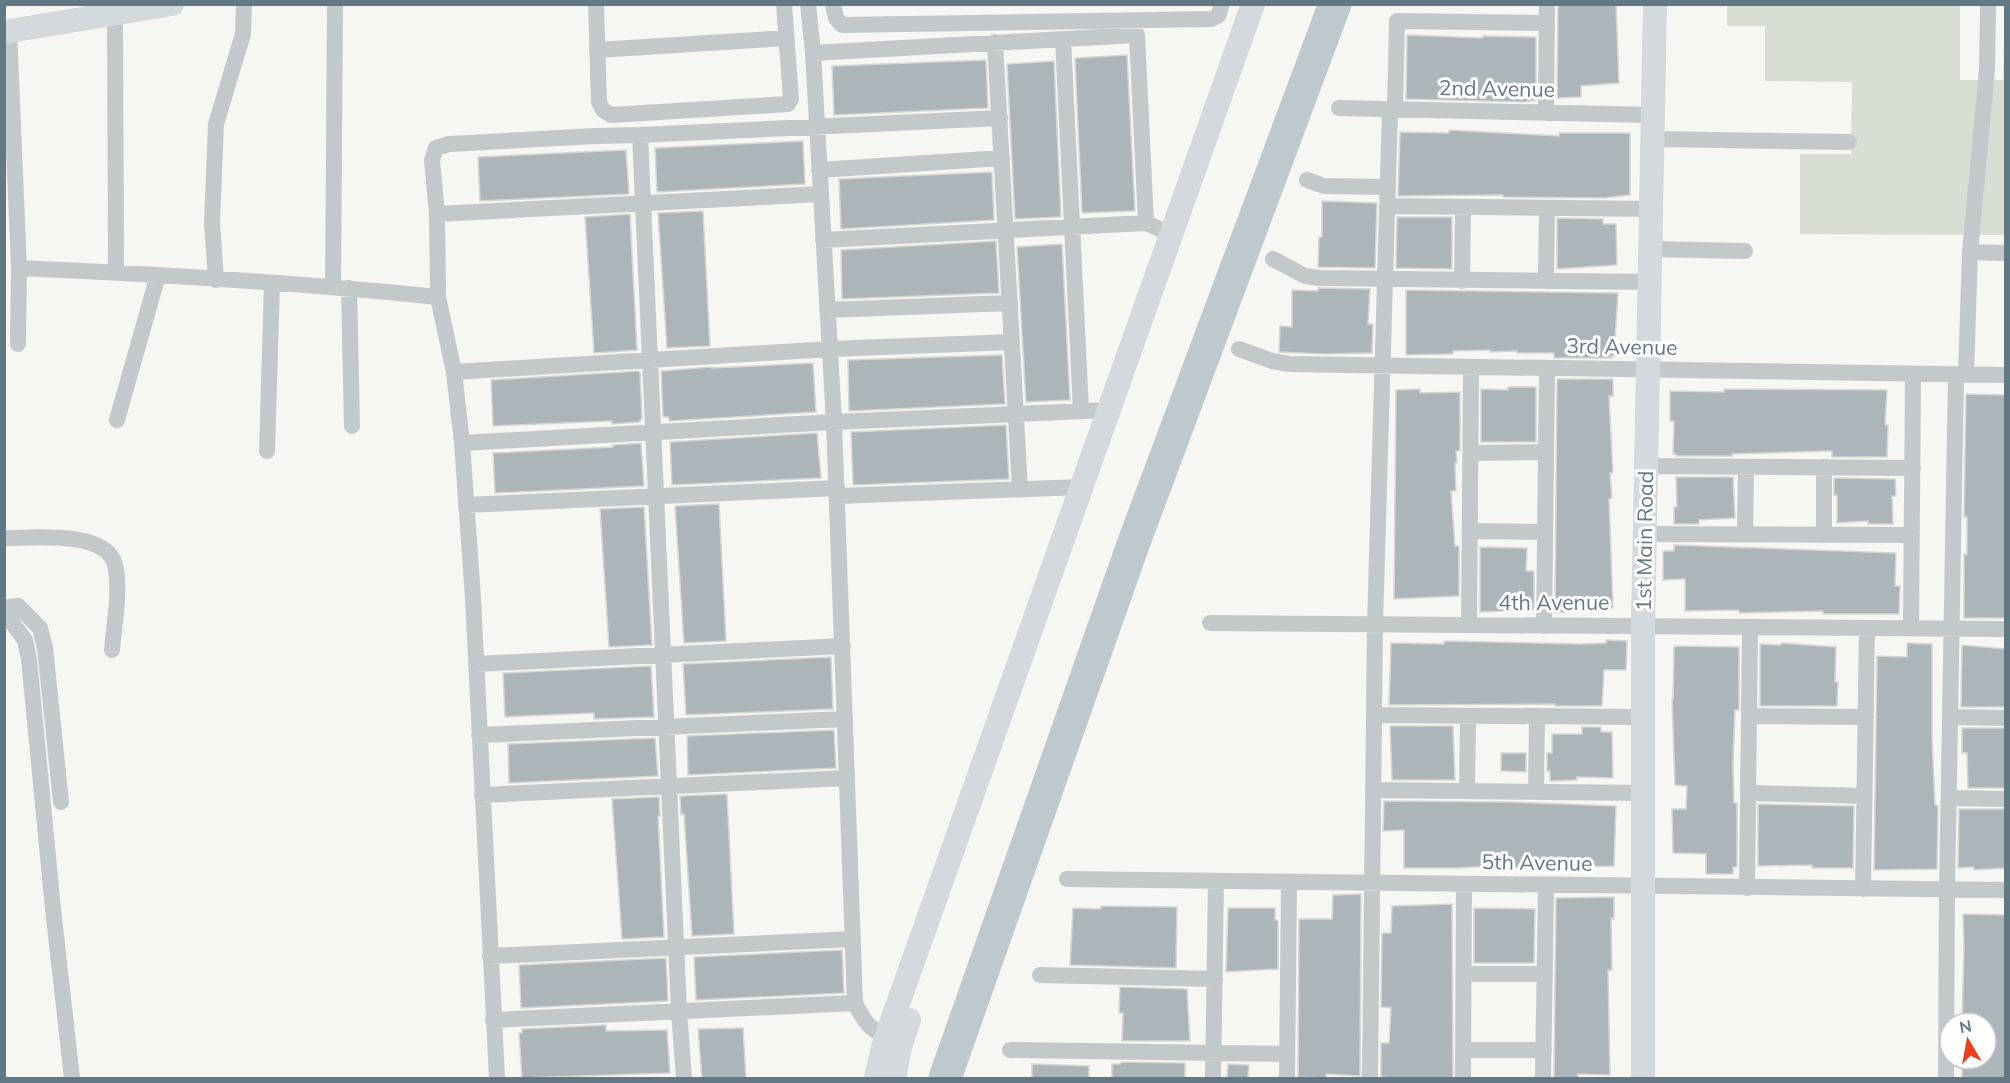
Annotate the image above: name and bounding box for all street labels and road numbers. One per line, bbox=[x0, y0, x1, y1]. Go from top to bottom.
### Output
street label: 2nd Avenue bbox=[1439, 74, 1555, 102]
street label: 3rd Avenue bbox=[1566, 332, 1678, 360]
street label: 1st Main Road bbox=[1630, 470, 1658, 612]
street label: 4th Avenue bbox=[1499, 589, 1609, 615]
street label: 5th Avenue bbox=[1481, 848, 1593, 876]

